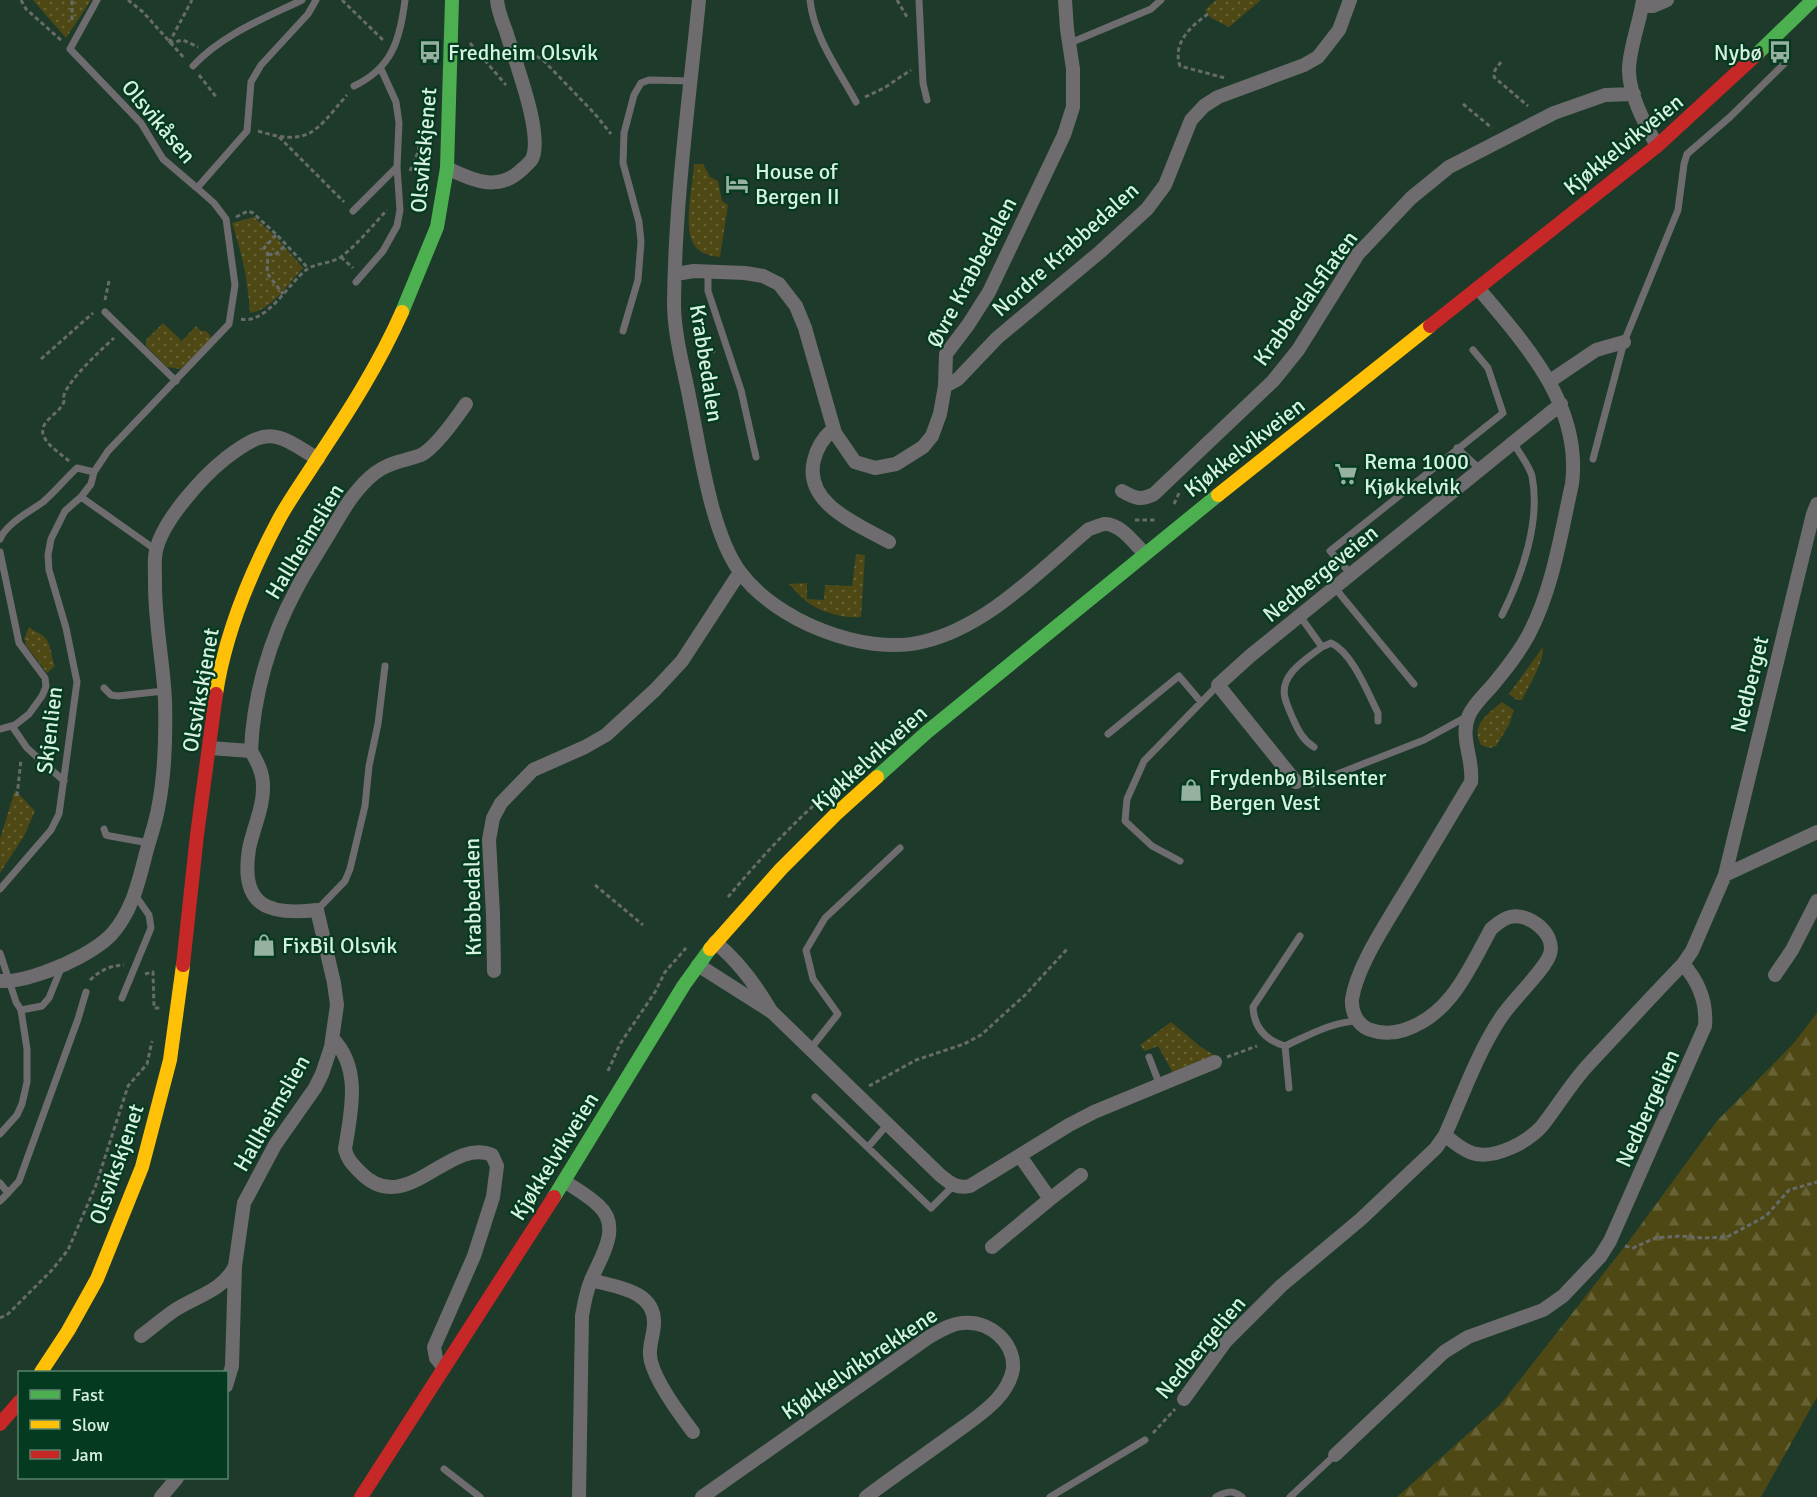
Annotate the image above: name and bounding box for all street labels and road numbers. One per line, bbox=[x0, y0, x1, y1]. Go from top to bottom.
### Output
street label: Olsvikåsen bbox=[116, 74, 201, 169]
street label: Olsvikskjenet bbox=[405, 86, 442, 214]
street label: Kjøkkelvikveien bbox=[1558, 88, 1689, 201]
street label: Nordre Krabbedalen bbox=[986, 176, 1144, 322]
street label: Øvre Krabbedalen bbox=[920, 192, 1022, 352]
street label: Krabbedalsflaten bbox=[1247, 225, 1363, 371]
street label: Krabbedalen bbox=[684, 302, 729, 424]
street label: Kjøkkelvikveien bbox=[1178, 392, 1310, 503]
street label: Hallheimslien bbox=[259, 479, 350, 604]
street label: Nedbergeveien bbox=[1257, 519, 1383, 628]
street label: Olsvikskjenet bbox=[176, 626, 225, 754]
street label: Nedberget bbox=[1724, 633, 1775, 735]
street label: Skjenlien bbox=[31, 685, 68, 775]
street label: Kjøkkelvikveien bbox=[806, 699, 933, 817]
street label: Krabbedalen bbox=[458, 838, 487, 956]
street label: Nedbergelien bbox=[1609, 1045, 1685, 1171]
street label: Hallheimslien bbox=[227, 1050, 316, 1176]
street label: Kjøkkelvikveien bbox=[504, 1087, 605, 1225]
street label: Olsvikskjenet bbox=[83, 1100, 150, 1228]
street label: Nedbergelien bbox=[1150, 1290, 1251, 1404]
street label: Kjøkkelvikbrekkene bbox=[776, 1301, 942, 1426]

